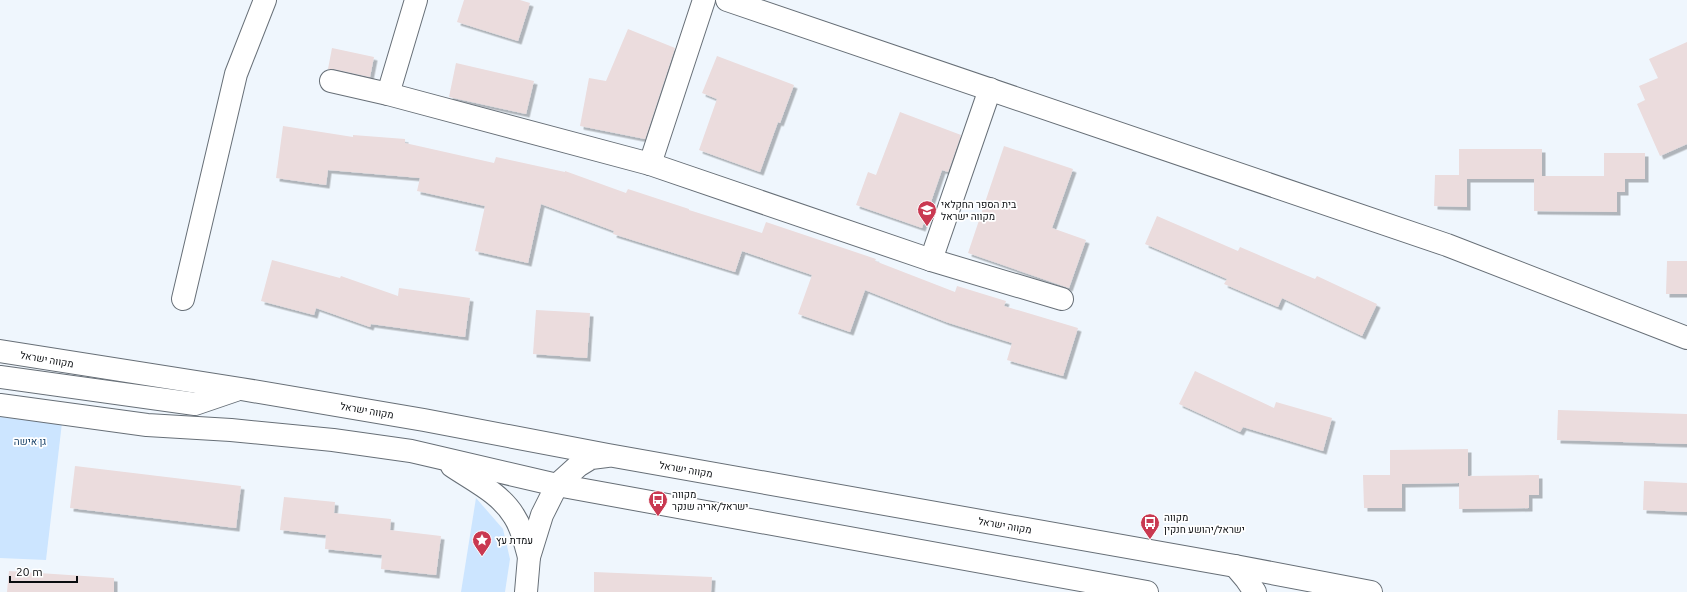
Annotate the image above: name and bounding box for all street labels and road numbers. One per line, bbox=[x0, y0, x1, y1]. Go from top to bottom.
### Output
street label: מקווה ישראל bbox=[19, 349, 74, 370]
street label: מקווה ישראל bbox=[339, 400, 394, 421]
street label: מקווה ישראל bbox=[658, 459, 713, 480]
street label: מקווה ישראל bbox=[977, 515, 1032, 536]

